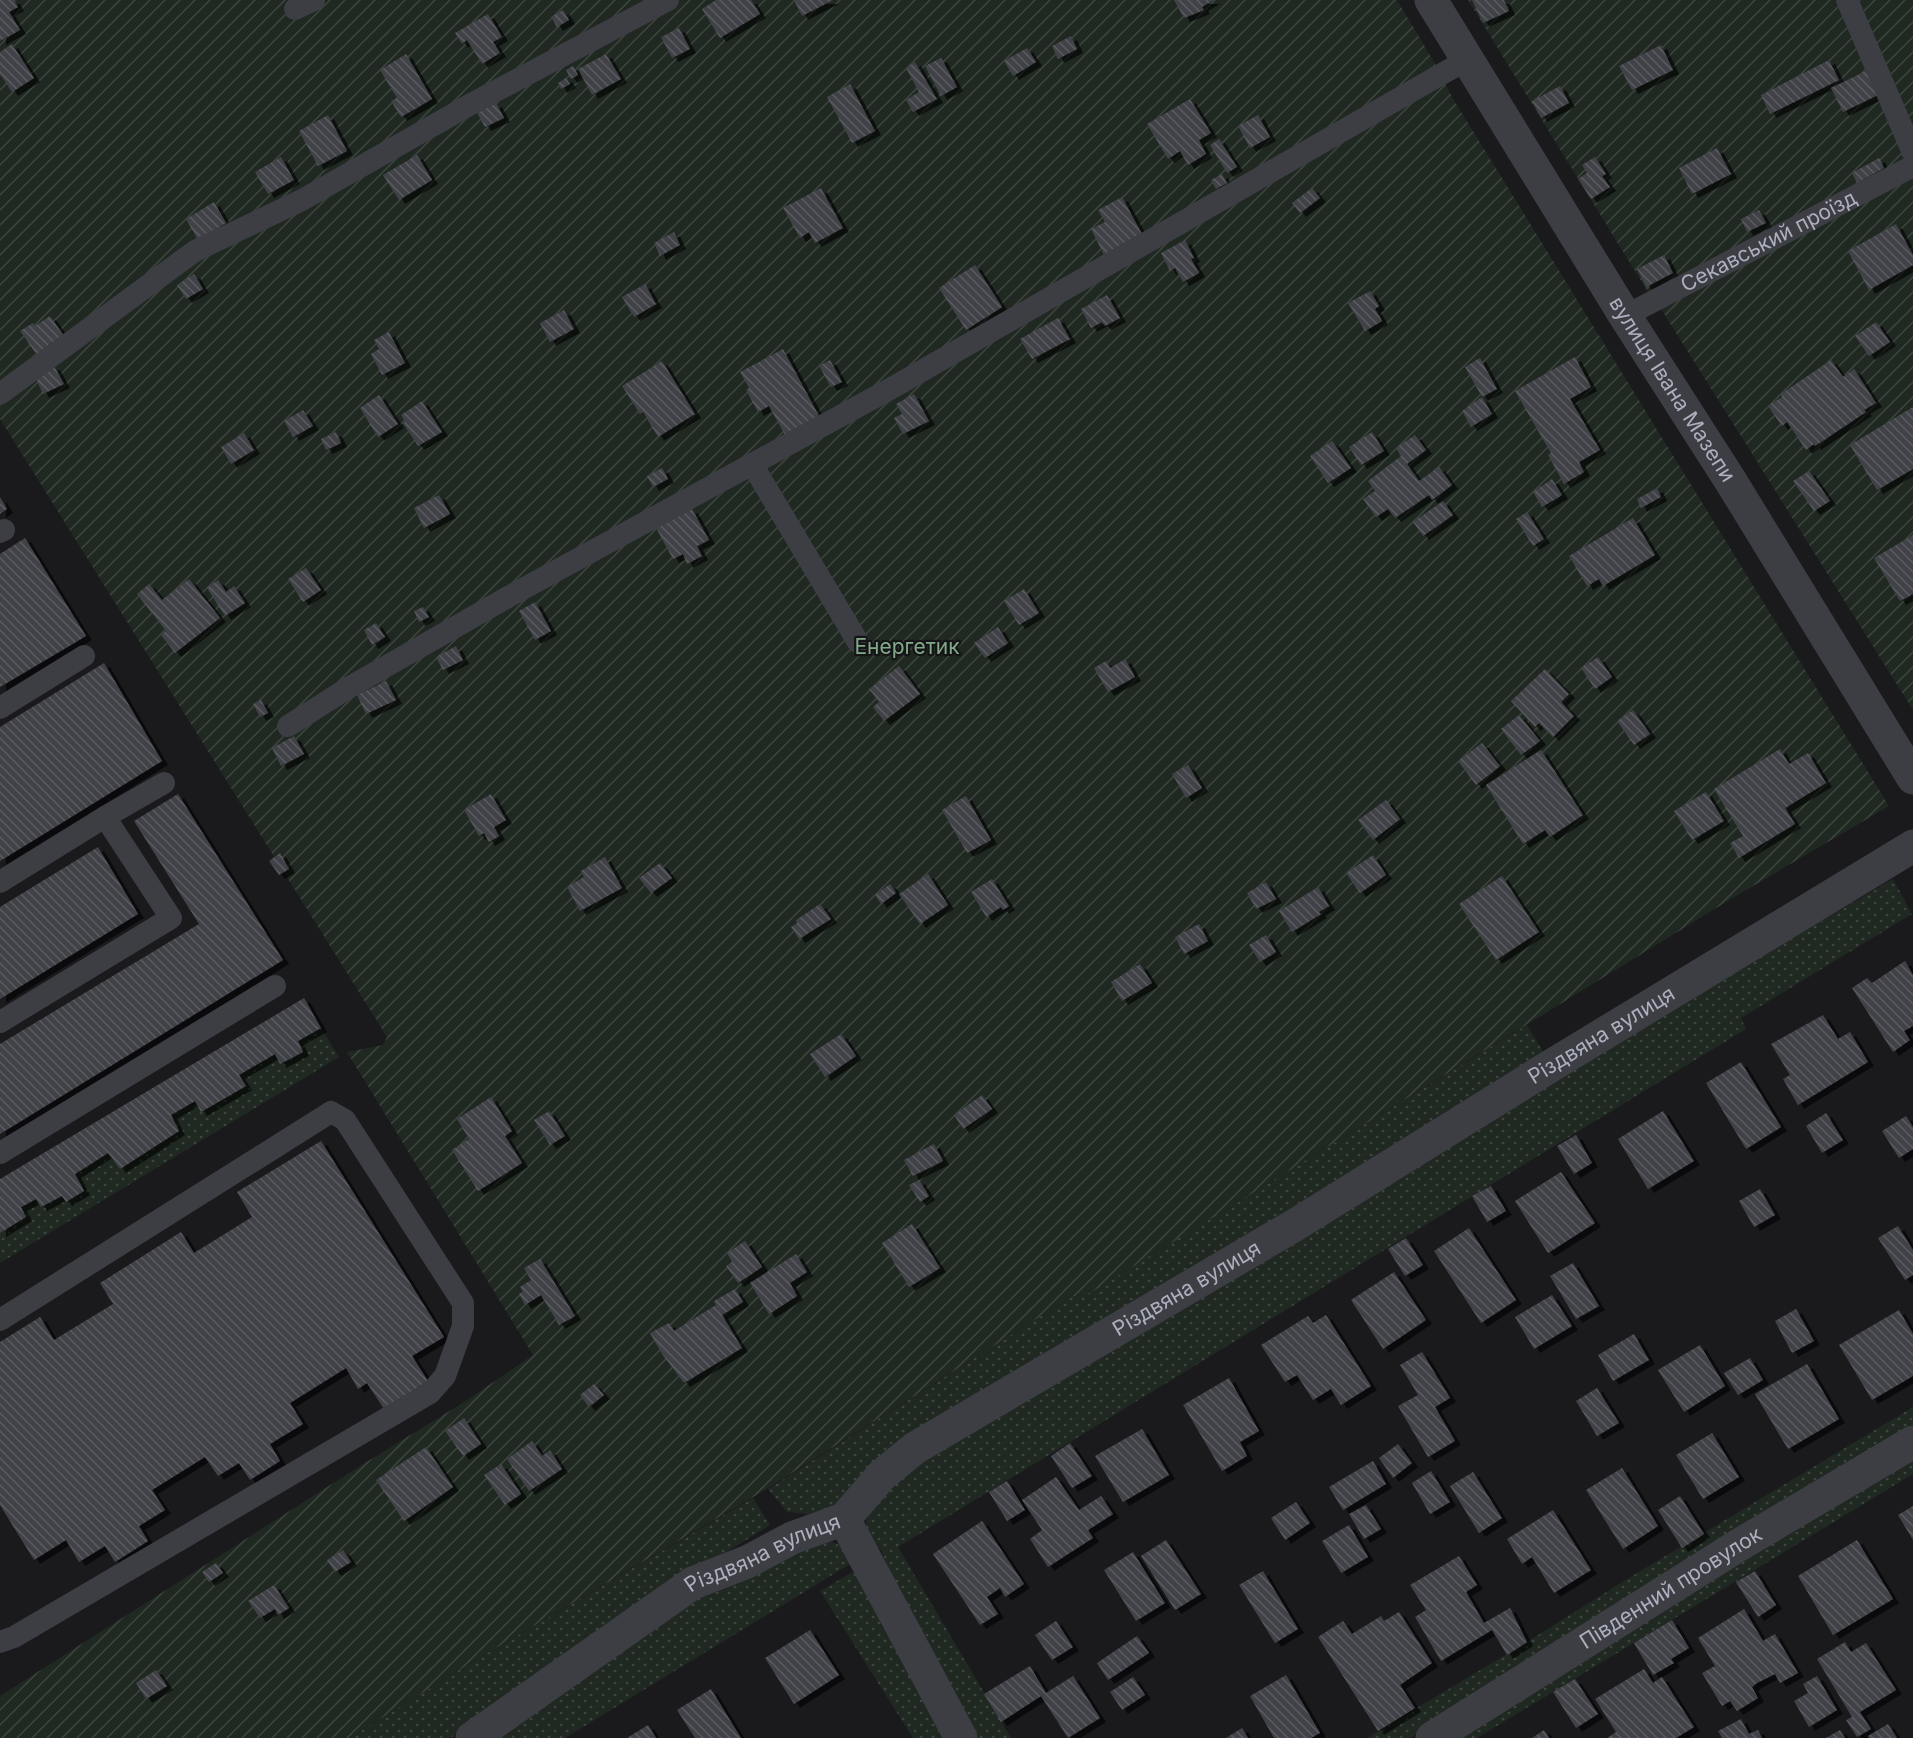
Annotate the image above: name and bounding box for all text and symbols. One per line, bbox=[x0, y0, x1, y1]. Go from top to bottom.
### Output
street label: Секавський проїзд bbox=[1676, 185, 1861, 297]
street label: вулиця Івана Мазепи bbox=[1604, 292, 1741, 486]
park label: Енергетик bbox=[854, 634, 960, 659]
street label: Різдвяна вулиця bbox=[1523, 981, 1679, 1089]
street label: Різдвяна вулиця bbox=[1108, 1235, 1265, 1341]
street label: Різдвяна вулиця bbox=[679, 1508, 844, 1597]
street label: Південний провулок bbox=[1575, 1521, 1767, 1654]

